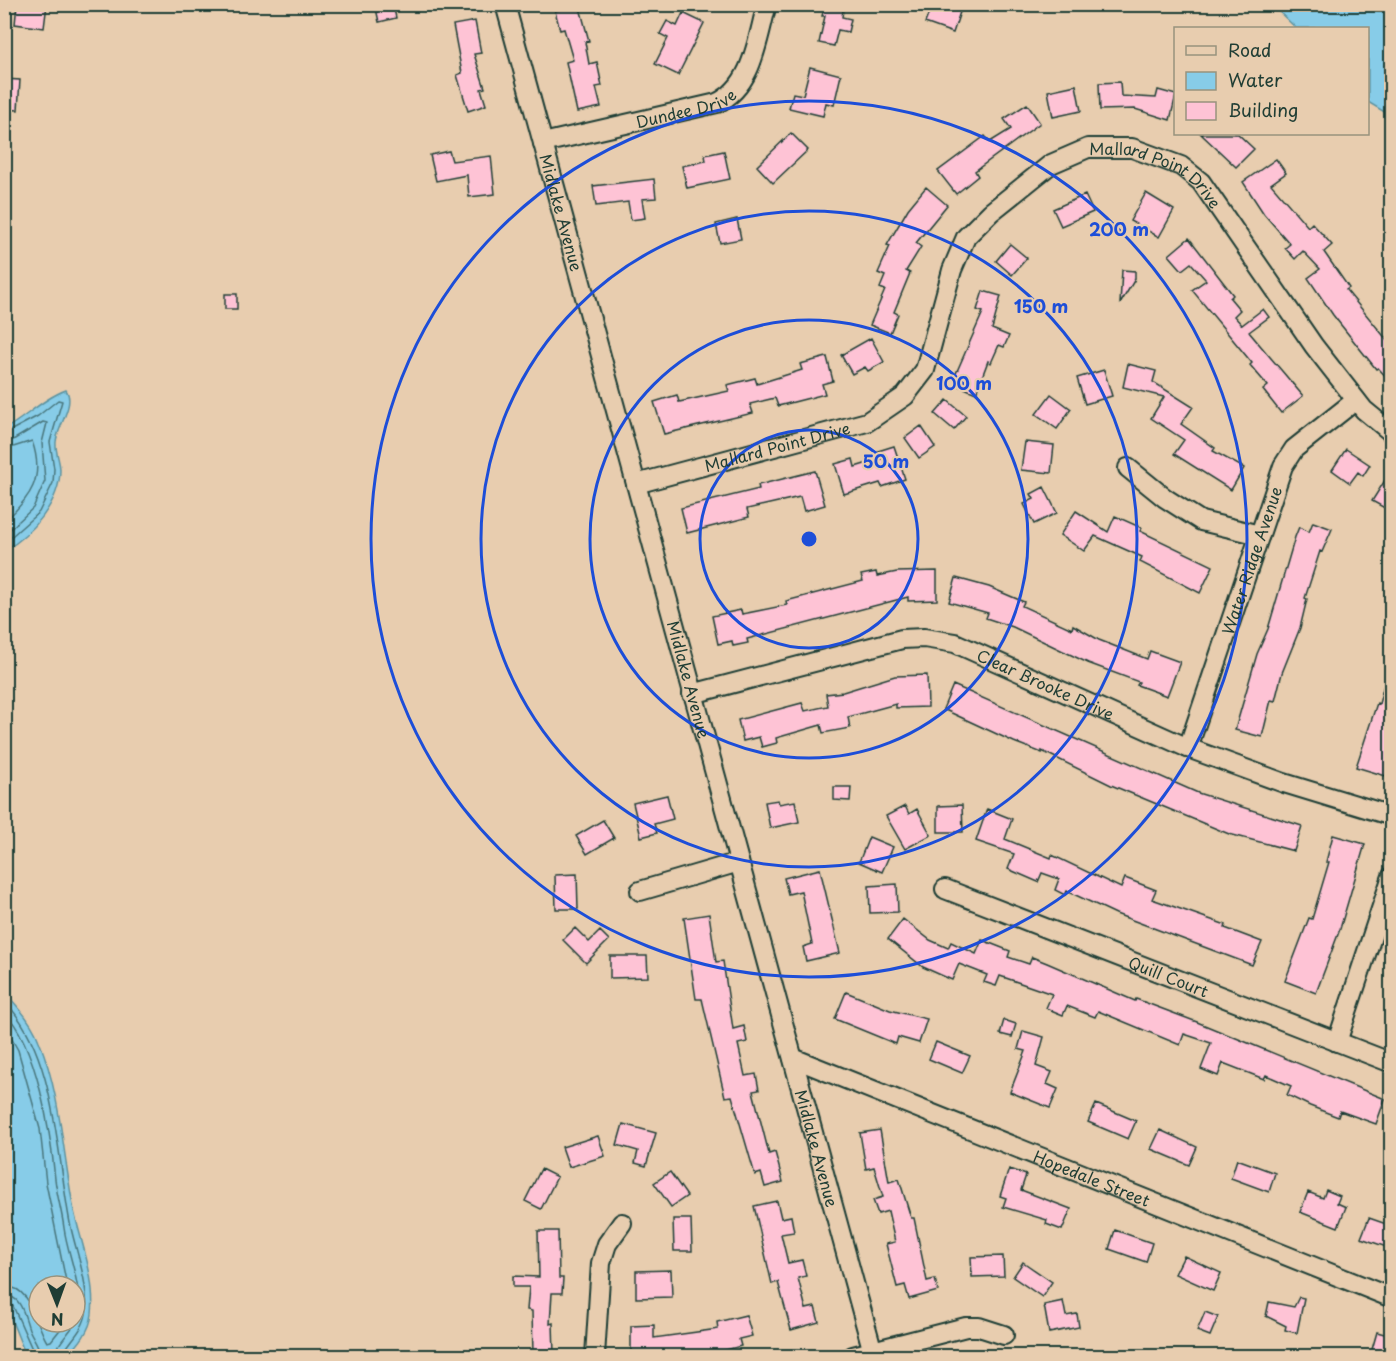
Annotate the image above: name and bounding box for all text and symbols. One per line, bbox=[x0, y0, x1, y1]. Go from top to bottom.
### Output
legend bbox=[1174, 27, 1369, 135]
text: Road bbox=[1228, 36, 1272, 63]
text: Water bbox=[1228, 66, 1283, 93]
street label: Dundee Drive bbox=[633, 83, 741, 133]
text: Building bbox=[1228, 96, 1298, 123]
street label: Mallard Point Drive bbox=[1089, 136, 1227, 213]
street label: Midlake Avenue bbox=[534, 151, 589, 274]
text: 200 m bbox=[1089, 215, 1149, 242]
text: 150 m bbox=[1014, 292, 1068, 319]
text: 100 m bbox=[936, 369, 992, 396]
street label: Mallard Point Drive bbox=[702, 415, 852, 477]
text: 50 m bbox=[863, 447, 909, 474]
street label: Water Ridge Avenue bbox=[1215, 483, 1287, 638]
centre of rings bbox=[799, 529, 819, 549]
street label: Midlake Avenue bbox=[662, 618, 717, 741]
street label: Clear Brooke Drive bbox=[973, 643, 1118, 725]
street label: Quill Court bbox=[1125, 950, 1213, 1003]
street label: Midlake Avenue bbox=[790, 1087, 845, 1210]
street label: Hopedale Street bbox=[1030, 1144, 1154, 1212]
north arrow bbox=[27, 1274, 87, 1334]
text: N bbox=[51, 1308, 64, 1332]

